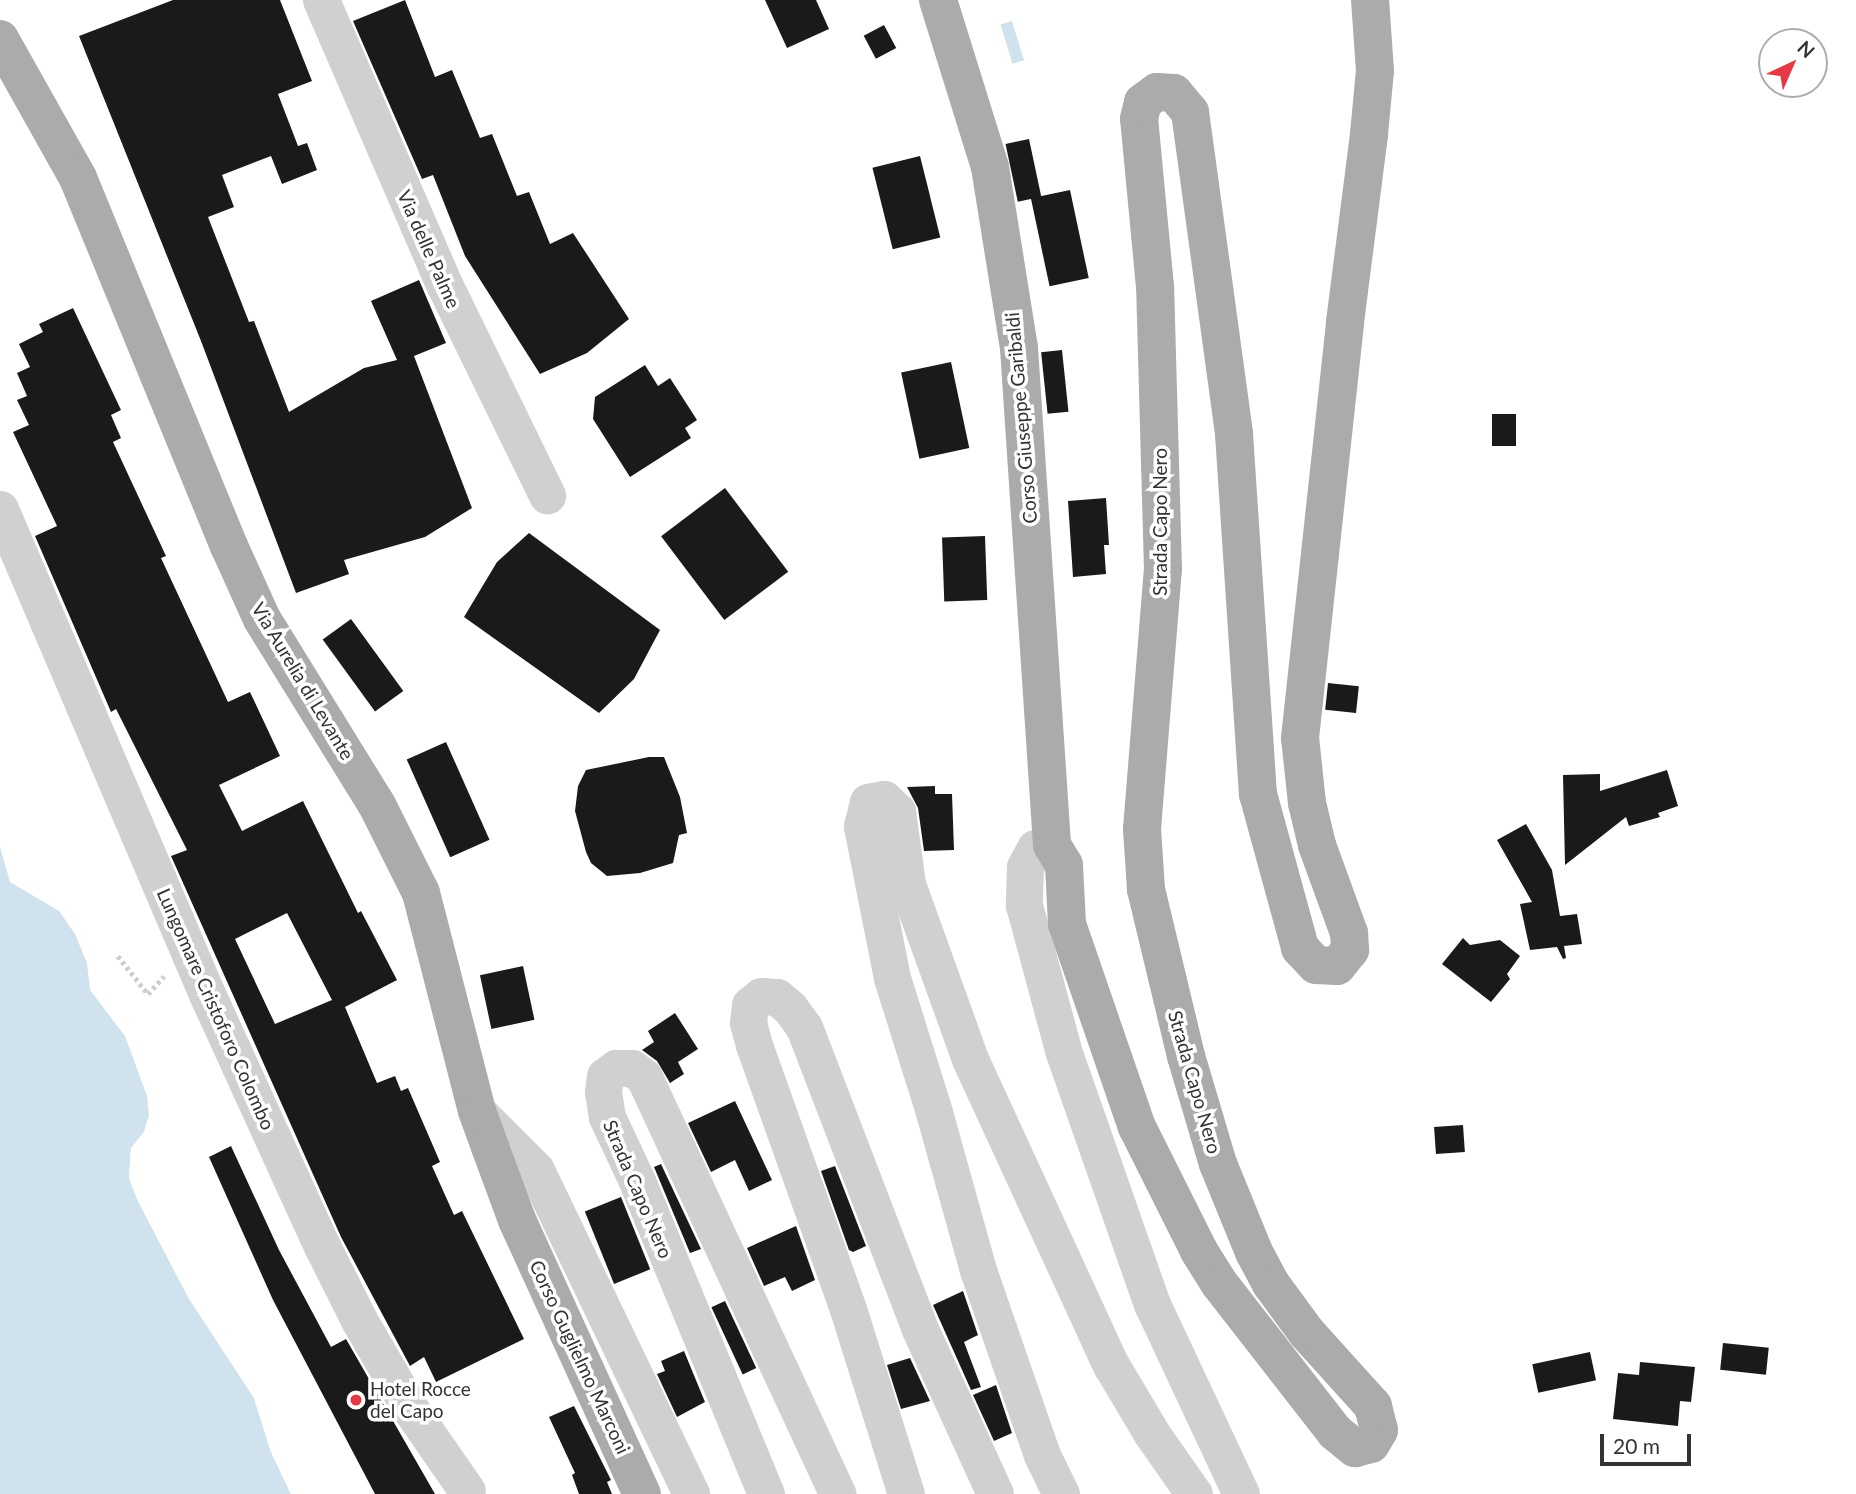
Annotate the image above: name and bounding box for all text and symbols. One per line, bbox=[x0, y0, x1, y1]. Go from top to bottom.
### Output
north arrow bbox=[1758, 28, 1828, 98]
text: N bbox=[1793, 36, 1820, 62]
street label: Via delle Palme bbox=[393, 186, 465, 312]
street label: Corso Giuseppe Garibaldi bbox=[1000, 311, 1042, 525]
street label: Strada Capo Nero bbox=[1149, 448, 1171, 596]
street label: Via Aurelia di Levante bbox=[247, 598, 359, 764]
street label: Lungomare Cristoforo Colombo bbox=[152, 885, 280, 1133]
street label: Strada Capo Nero bbox=[1164, 1008, 1226, 1156]
street label: Strada Capo Nero bbox=[599, 1117, 677, 1261]
street label: Corso Guglielmo Marconi bbox=[525, 1256, 635, 1458]
place label: Hotel Rocce del Capo bbox=[370, 1378, 471, 1422]
marker: Hotel Rocce del Capo bbox=[348, 1392, 364, 1408]
scale bar bbox=[1604, 1420, 1695, 1464]
text: 20 m bbox=[1613, 1433, 1660, 1458]

